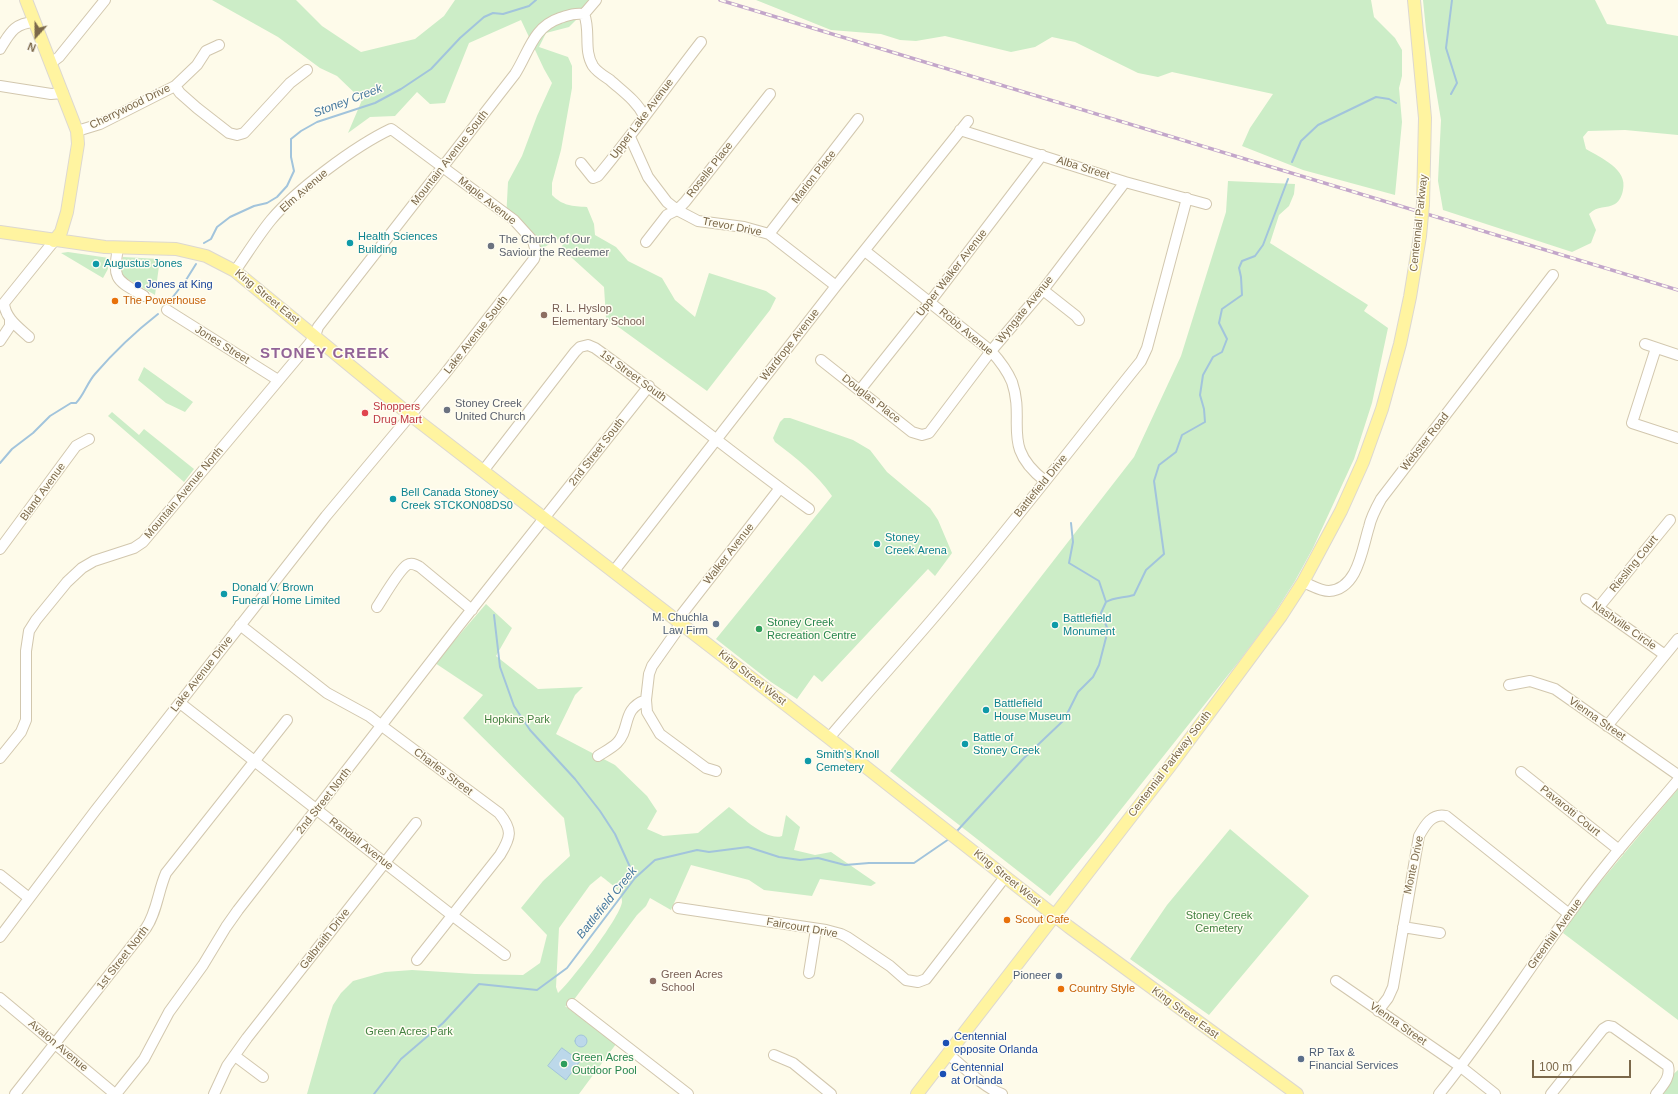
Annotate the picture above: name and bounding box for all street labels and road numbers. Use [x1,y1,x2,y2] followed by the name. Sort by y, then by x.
[608,76,676,162] street label: Upper Lake Avenue
[88,82,172,132] street label: Cherrywood Drive
[409,108,491,208] street label: Mountain Avenue South
[684,139,736,201] street label: Roselle Place
[789,148,839,206] street label: Marion Place
[1055,154,1111,182] street label: Alba Street
[277,167,331,215] street label: Elm Avenue
[455,174,519,228] street label: Maple Avenue
[1407,174,1431,272] street label: Centennial Parkway
[701,215,763,239] street label: Trevor Drive
[914,227,990,319] street label: Upper Walker Avenue
[232,267,302,327] street label: King Street East
[994,273,1056,347] street label: Wyngate Avenue
[441,293,511,377] street label: Lake Avenue South
[758,306,822,384] street label: Wardrope Avenue
[936,306,996,358] street label: Robb Avenue
[192,323,252,367] street label: Jones Street
[597,347,669,405] street label: 1st Street South
[839,372,903,426] street label: Douglas Place
[1398,410,1452,474] street label: Webster Road
[566,415,628,489] street label: 2nd Street South
[142,445,226,541] street label: Mountain Avenue North
[1012,452,1070,520] street label: Battlefield Drive
[18,460,68,524] street label: Bland Avenue
[701,521,757,587] street label: Walker Avenue
[1607,533,1661,595] street label: Riesling Court
[1589,599,1659,653] street label: Nashville Circle
[168,633,236,715] street label: Lake Avenue Drive
[715,647,789,709] street label: King Street West
[1566,695,1628,743] street label: Vienna Street
[1126,708,1214,820] street label: Centennial Parkway South
[411,746,475,798] street label: Charles Street
[294,765,354,837] street label: 2nd Street North
[1537,783,1603,839] street label: Pavarotti Court
[326,815,396,873] street label: Randall Avenue
[1401,835,1427,895] street label: Monte Drive
[971,847,1043,909] street label: King Street West
[1525,896,1585,972] street label: Greenhill Avenue
[297,906,353,972] street label: Galbraith Drive
[765,915,839,941] street label: Faircourt Drive
[94,924,152,992] street label: 1st Street North
[1149,984,1221,1042] street label: King Street East
[1367,1000,1429,1048] street label: Vienna Street
[26,1017,90,1075] street label: Avalon Avenue

